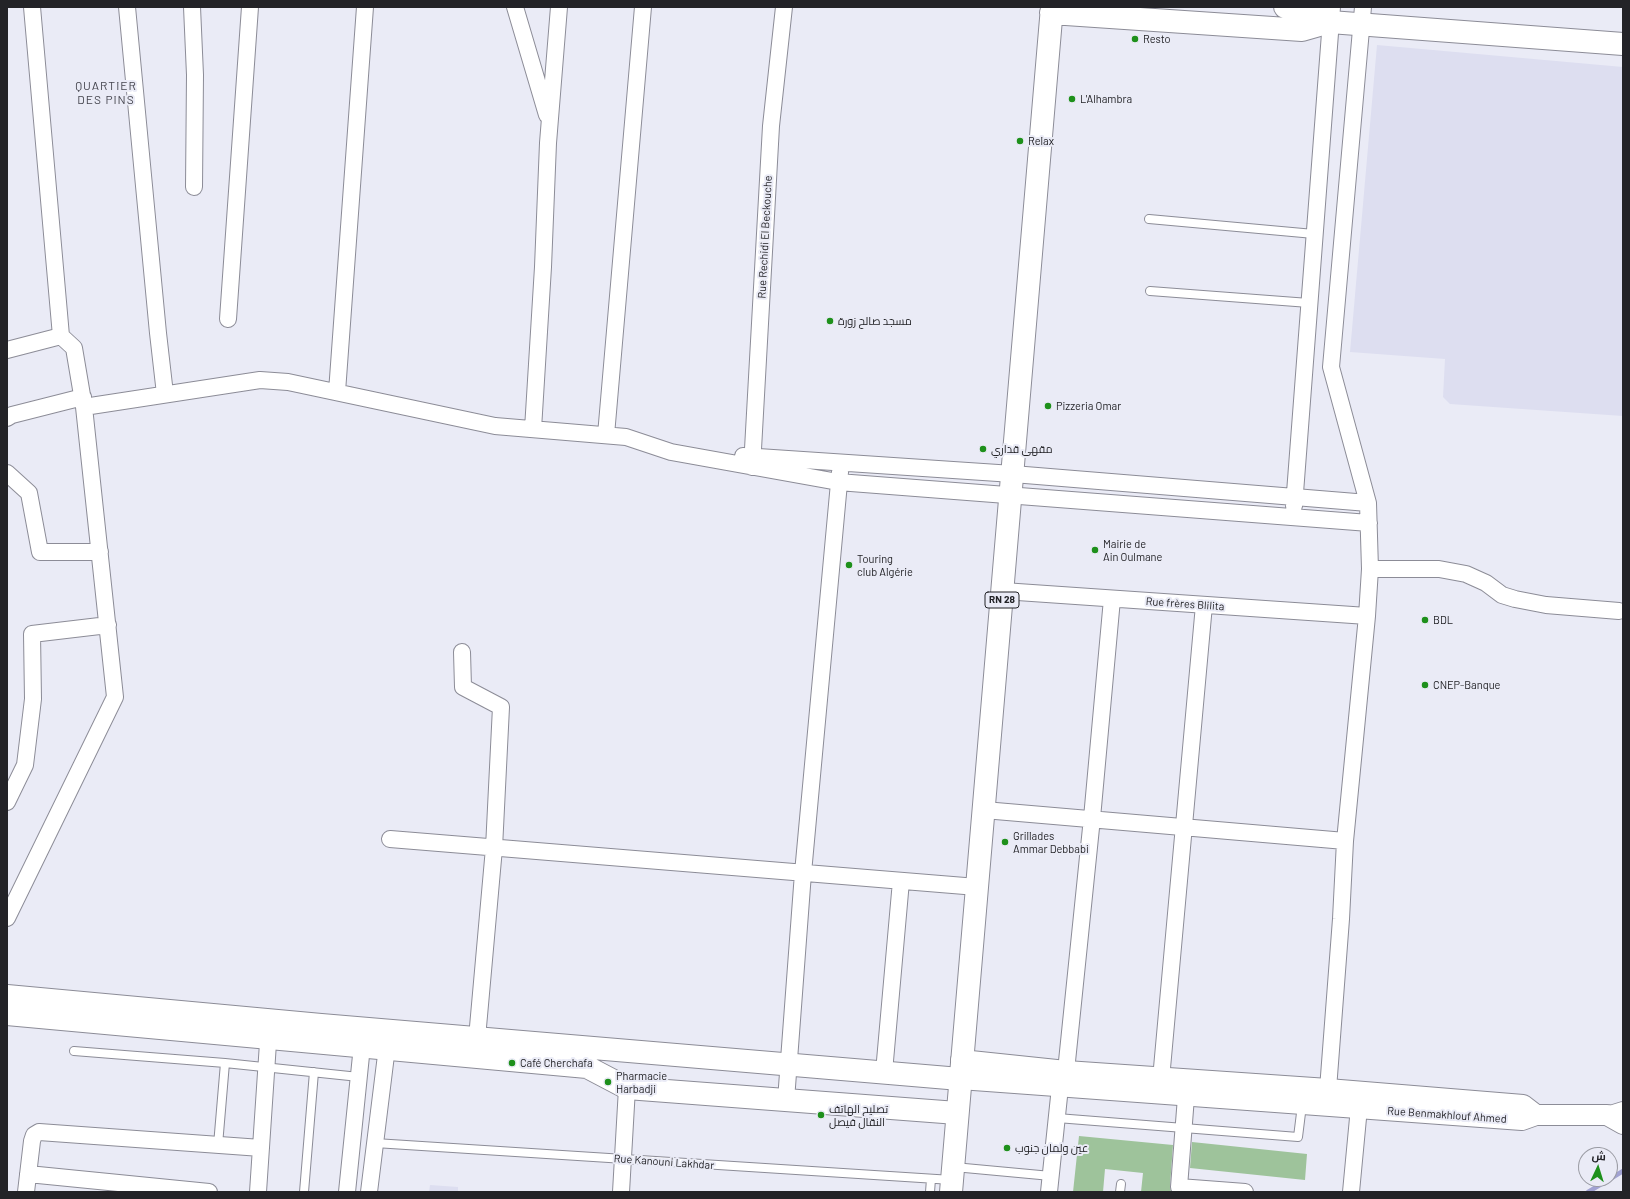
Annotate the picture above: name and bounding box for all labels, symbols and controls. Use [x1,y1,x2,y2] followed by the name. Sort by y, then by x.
[1143,32,1171,46] place label: Resto
[1130,34,1140,44] marker: Resto
[75,79,137,107] district label: QUARTIER DES PINS
[1080,92,1132,106] place label: L'Alhambra
[1067,94,1077,104] marker: L'Alhambra
[1028,134,1054,148] place label: Relax
[1015,136,1025,146] marker: Relax
[755,175,775,299] street label: Rue Rechidi El Beckouche
[838,314,912,328] place label: مسجد صالح زورة
[825,316,835,326] marker: مسجد صالح زورة
[1056,399,1121,413] place label: Pizzeria Omar
[1043,401,1053,411] marker: Pizzeria Omar
[991,442,1053,456] place label: مقهى قداري
[978,444,988,454] marker: مقهى قداري
[1103,537,1162,563] place label: Mairie de Ain Oulmane
[1090,545,1100,555] marker: Mairie de Ain Oulmane
[857,552,913,578] place label: Touring club Algérie
[844,560,854,570] marker: Touring club Algérie
[985,592,1019,608] road number: RN 28
[1145,595,1225,613] street label: Rue frères Blilita
[1433,613,1453,627] place label: BDL
[1420,615,1430,625] marker: BDL
[1433,678,1500,692] place label: CNEP-Banque
[1420,680,1430,690] marker: CNEP-Banque
[1013,829,1089,855] place label: Grillades Ammar Debbabi
[1000,837,1010,847] marker: Grillades Ammar Debbabi
[520,1056,593,1070] place label: Café Cherchafa
[507,1058,517,1068] marker: Café Cherchafa
[616,1069,667,1095] place label: Pharmacie Harbadji
[603,1077,613,1087] marker: Pharmacie Harbadji
[829,1102,888,1128] place label: تصليح الهاتف النقال فيصل
[1387,1104,1507,1126] street label: Rue Benmakhlouf Ahmed
[816,1110,826,1120] marker: تصليح الهاتف النقال فيصل
[1015,1141,1088,1155] place label: عين ولمان جنوب
[1002,1143,1012,1153] marker: عين ولمان جنوب
[1578,1147,1618,1187] north arrow
[1591,1149,1606,1163] text: ش
[613,1152,715,1172] street label: Rue Kanouni Lakhdar

